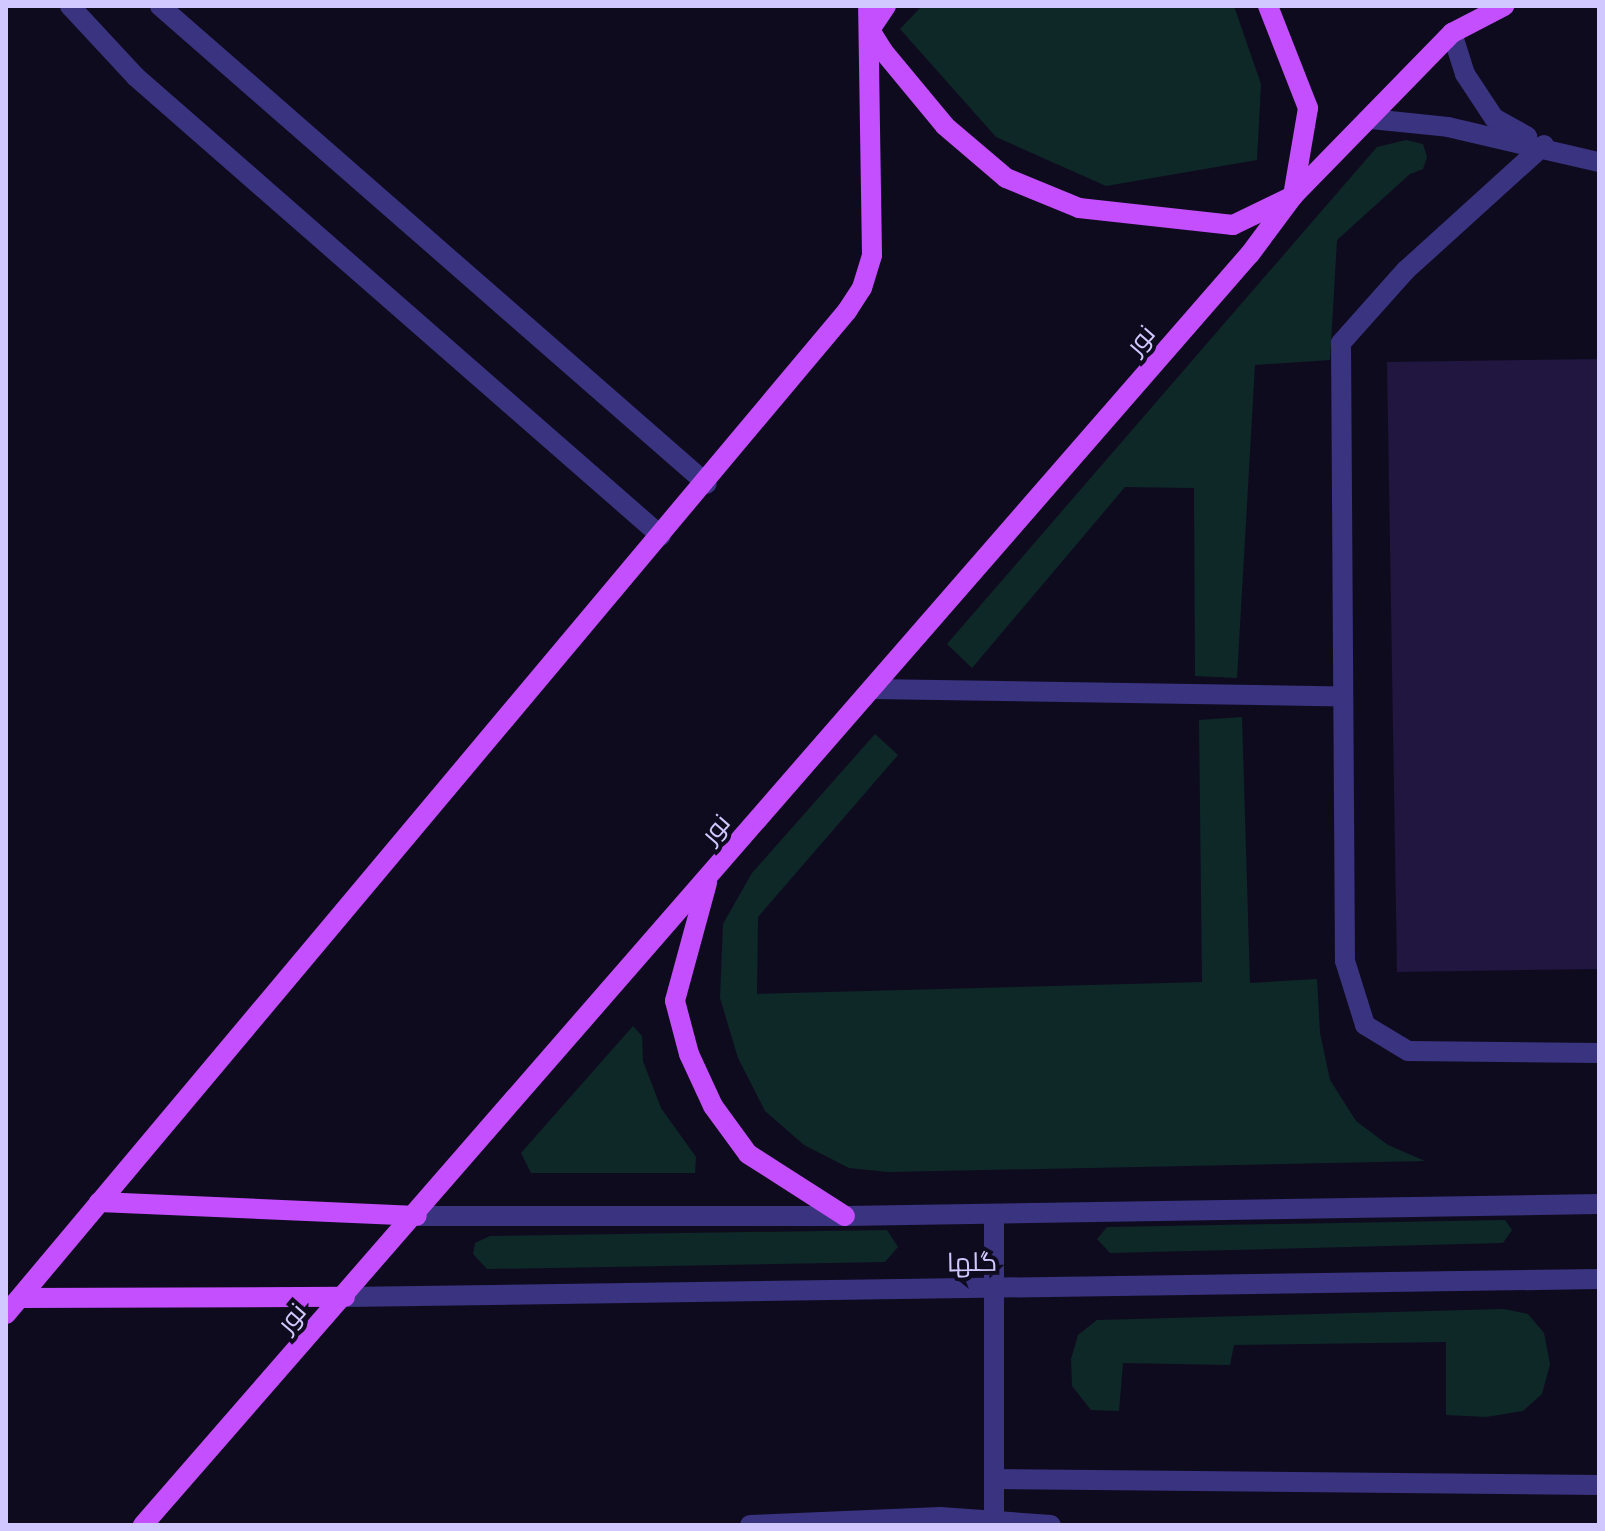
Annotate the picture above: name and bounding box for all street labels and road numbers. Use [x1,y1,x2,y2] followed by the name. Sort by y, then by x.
[1120,319,1162,361] street label: نور
[695,808,737,850] street label: نور
[947,1247,997,1279] street label: گلها
[271,1297,313,1339] street label: نور

